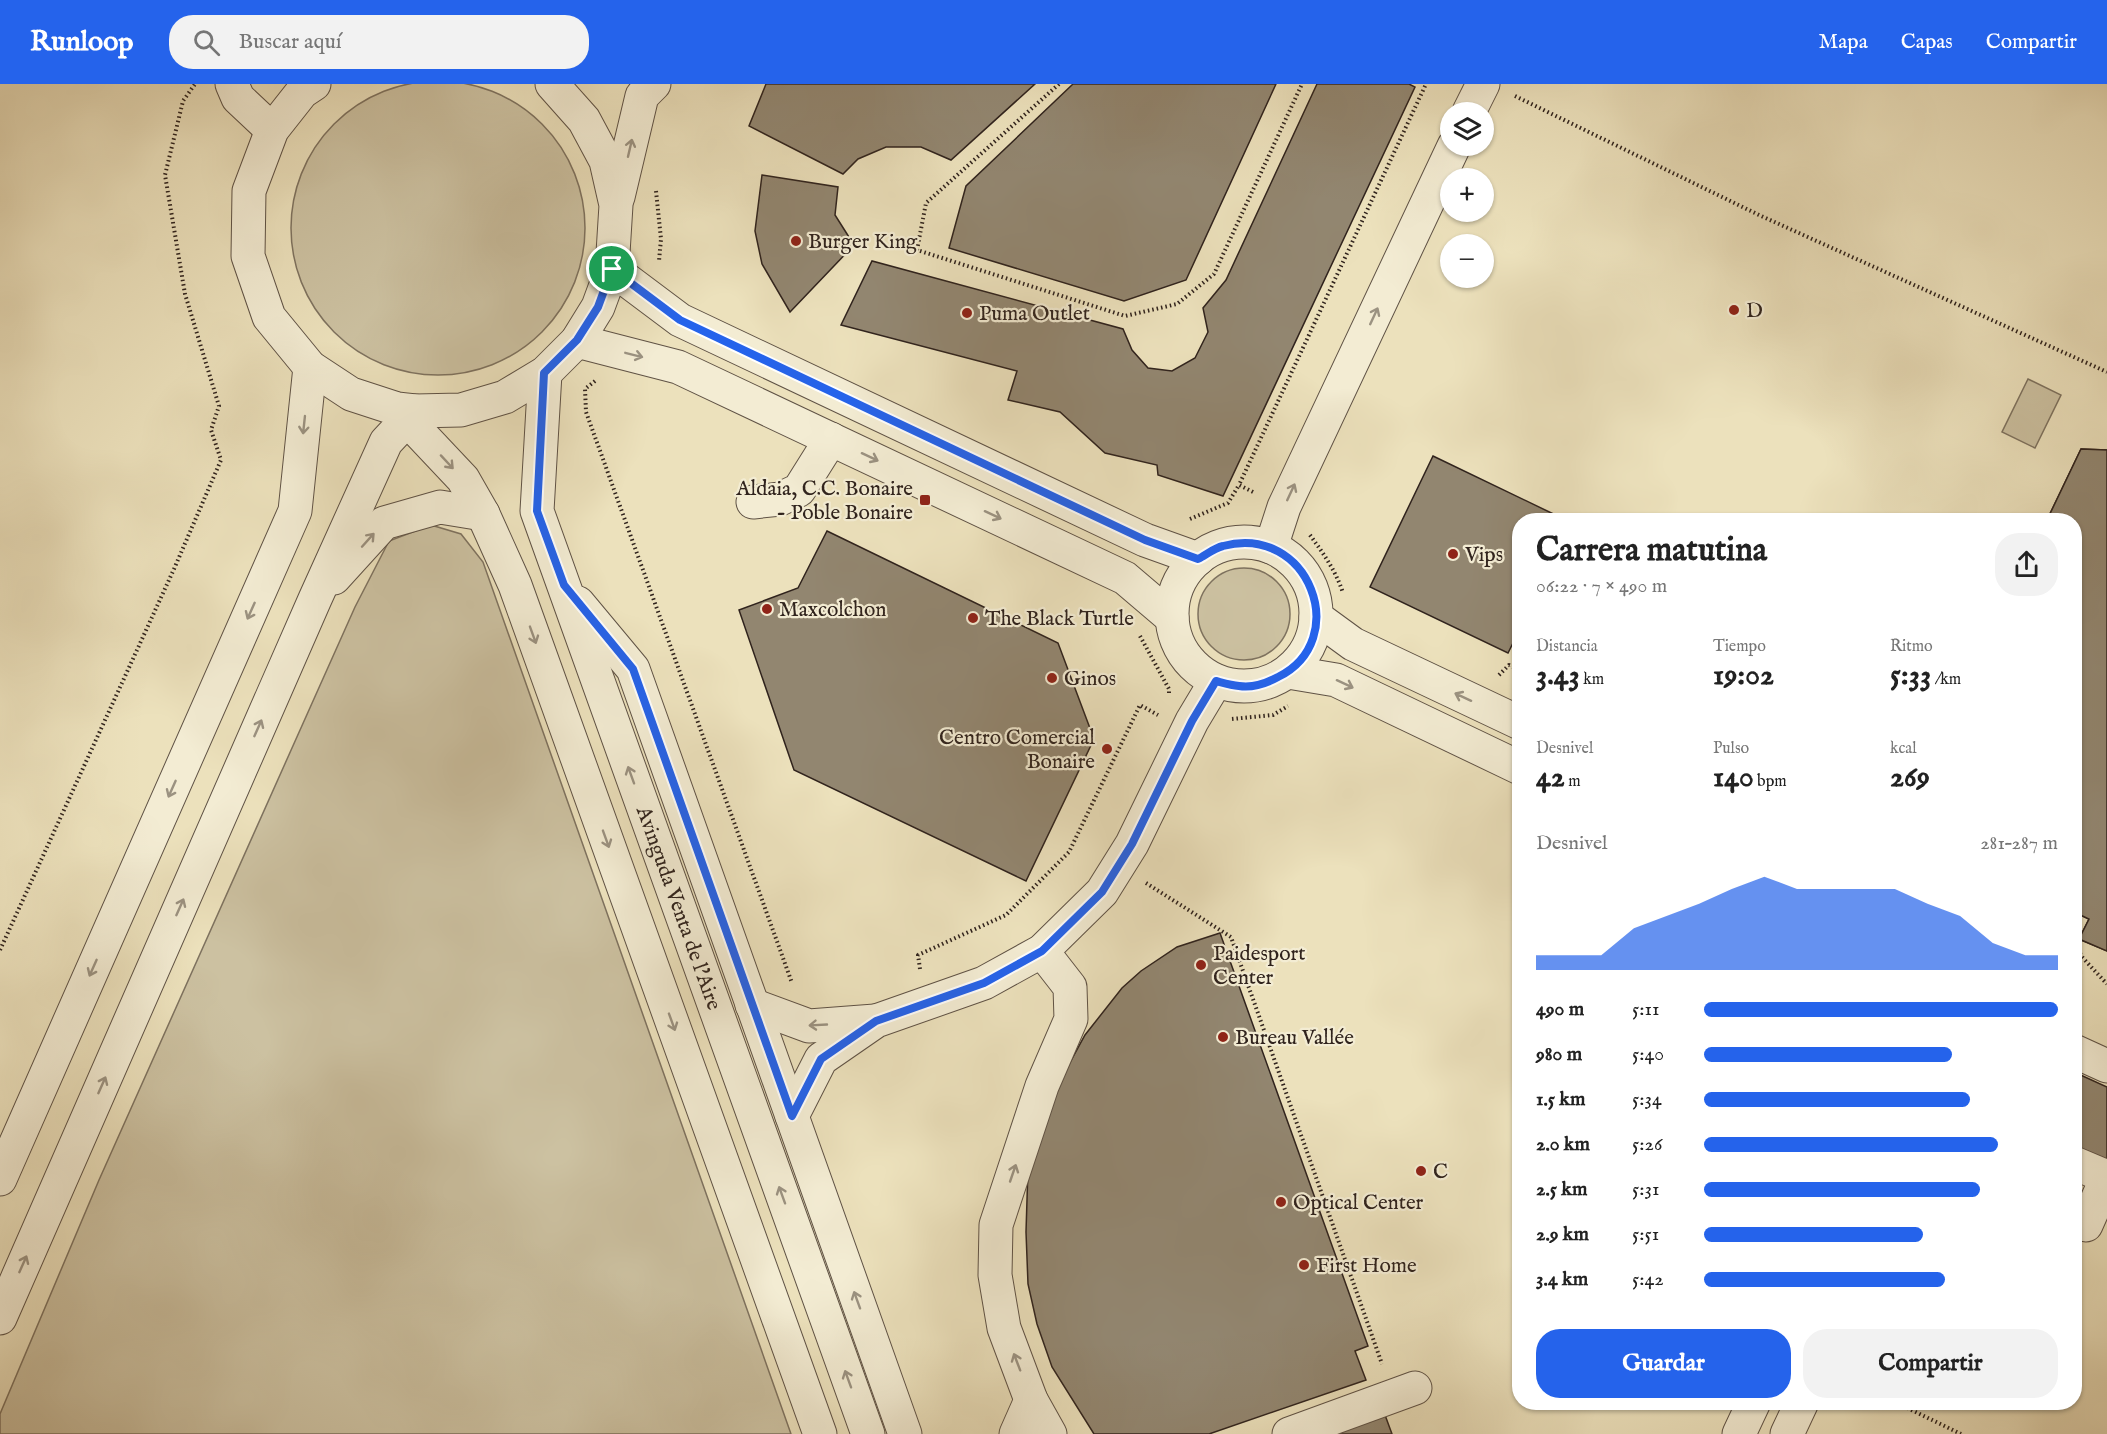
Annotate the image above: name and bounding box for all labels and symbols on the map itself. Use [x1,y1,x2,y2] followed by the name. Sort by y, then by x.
[624,139,636,158] one-way arrow
[808,229,918,256] place label: Burger King
[789,234,803,248] marker: Burger King
[586,243,637,294] pin
[1746,298,1763,325] place label: D
[979,301,1090,328] place label: Puma Outlet
[1727,303,1741,317] marker: D
[960,306,974,320] marker: Puma Outlet
[1369,307,1381,325] one-way arrow
[624,349,643,361] one-way arrow
[298,415,309,435] one-way arrow
[860,452,878,464] one-way arrow
[440,454,454,469] one-way arrow
[735,476,913,527] place label: Aldaia, C.C. Bonaire - Poble Bonaire
[1286,484,1298,502] one-way arrow
[918,493,932,507] marker: Aldaia, C.C. Bonaire - Poble Bonaire
[983,510,1001,522] one-way arrow
[361,533,375,548] one-way arrow
[1464,542,1503,569] place label: Vips
[1446,547,1460,561] marker: Vips
[779,597,886,624] place label: Maxcolchon
[245,601,256,619] one-way arrow
[760,602,774,616] marker: Maxcolchon
[985,606,1134,633] place label: The Black Turtle
[966,611,980,625] marker: The Black Turtle
[528,626,539,644] one-way arrow
[1064,666,1116,693] place label: Ginos
[1045,671,1059,685] marker: Ginos
[1335,679,1353,691] one-way arrow
[1454,690,1472,702] one-way arrow
[253,720,264,738] one-way arrow
[939,725,1095,776] place label: Centro Comercial Bonaire
[1100,742,1114,756] marker: Centro Comercial Bonaire
[625,766,636,784] one-way arrow
[166,780,177,798] one-way arrow
[629,802,727,1014] street label: Avinguda Venta de l'Aire
[602,829,613,848] one-way arrow
[175,898,186,916] one-way arrow
[1213,941,1305,992] place label: Paidesport Center
[87,958,99,976] one-way arrow
[1194,958,1208,972] marker: Paidesport Center
[667,1012,678,1031] one-way arrow
[809,1020,829,1031] one-way arrow
[1235,1025,1354,1052] place label: Bureau Vallée
[1216,1030,1230,1044] marker: Bureau Vallée
[96,1077,108,1095] one-way arrow
[1433,1159,1448,1186] place label: C
[1009,1164,1020,1183] one-way arrow
[1414,1164,1428,1178] marker: C
[776,1186,787,1205] one-way arrow
[1293,1190,1424,1217] place label: Optical Center
[1274,1195,1288,1209] marker: Optical Center
[1316,1253,1417,1280] place label: First Home
[19,1255,30,1273] one-way arrow
[1297,1258,1311,1272] marker: First Home
[851,1291,862,1310] one-way arrow
[1011,1353,1022,1372] one-way arrow
[842,1370,853,1389] one-way arrow

